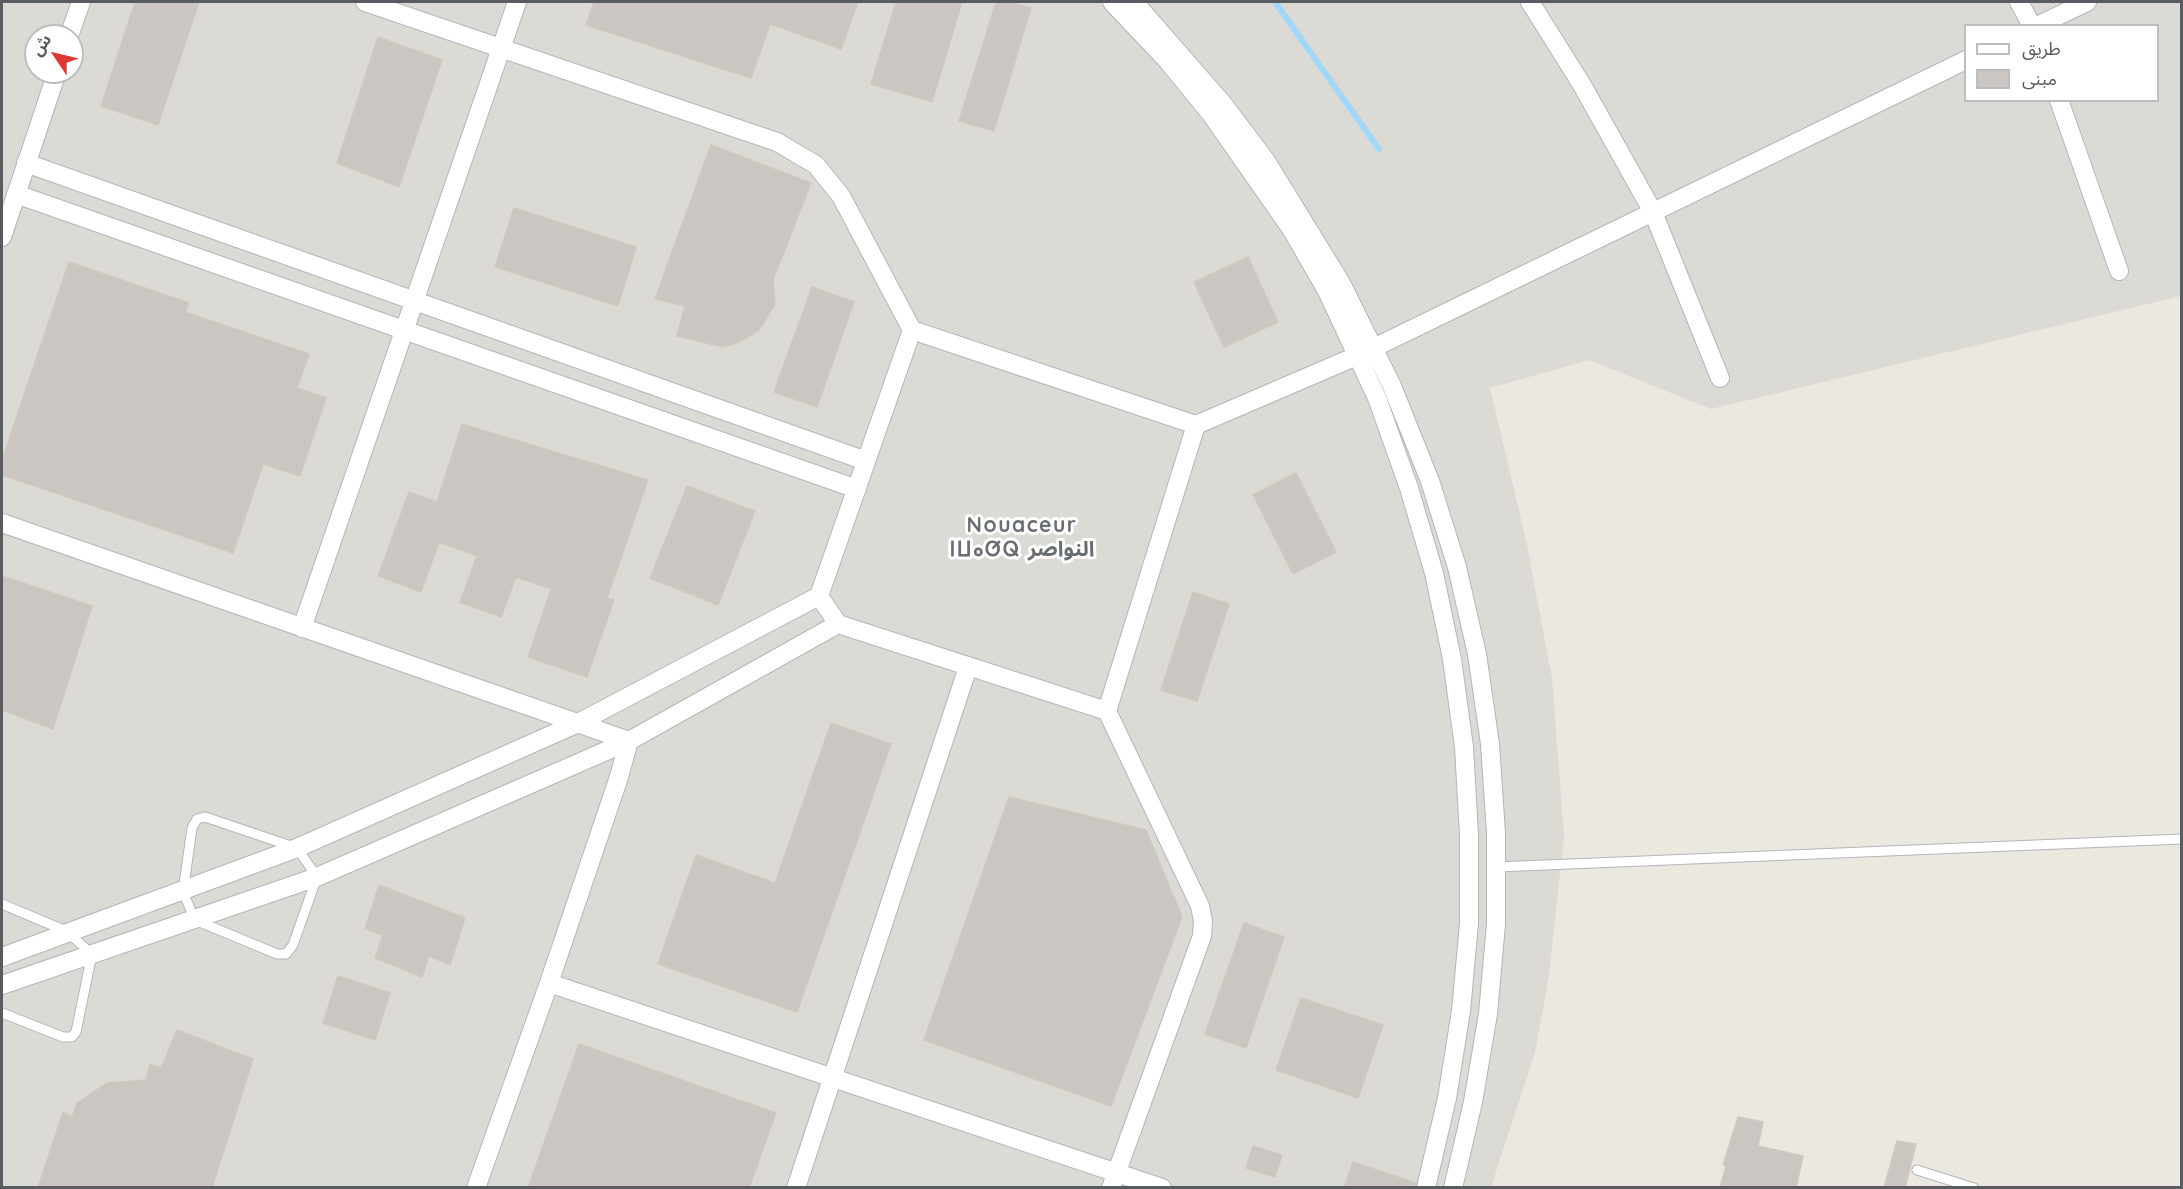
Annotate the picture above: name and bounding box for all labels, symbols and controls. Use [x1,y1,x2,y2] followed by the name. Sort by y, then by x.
[24,24,84,84] north arrow
[1964,24,2159,102] legend
[26,30,55,60] text: ش
[2022,37,2061,60] text: طريق
[2022,67,2057,90] text: مبنى
[954,513,1090,563] district label: Nouaceur ⵏⵡⴰⵚⵕ النواصر

